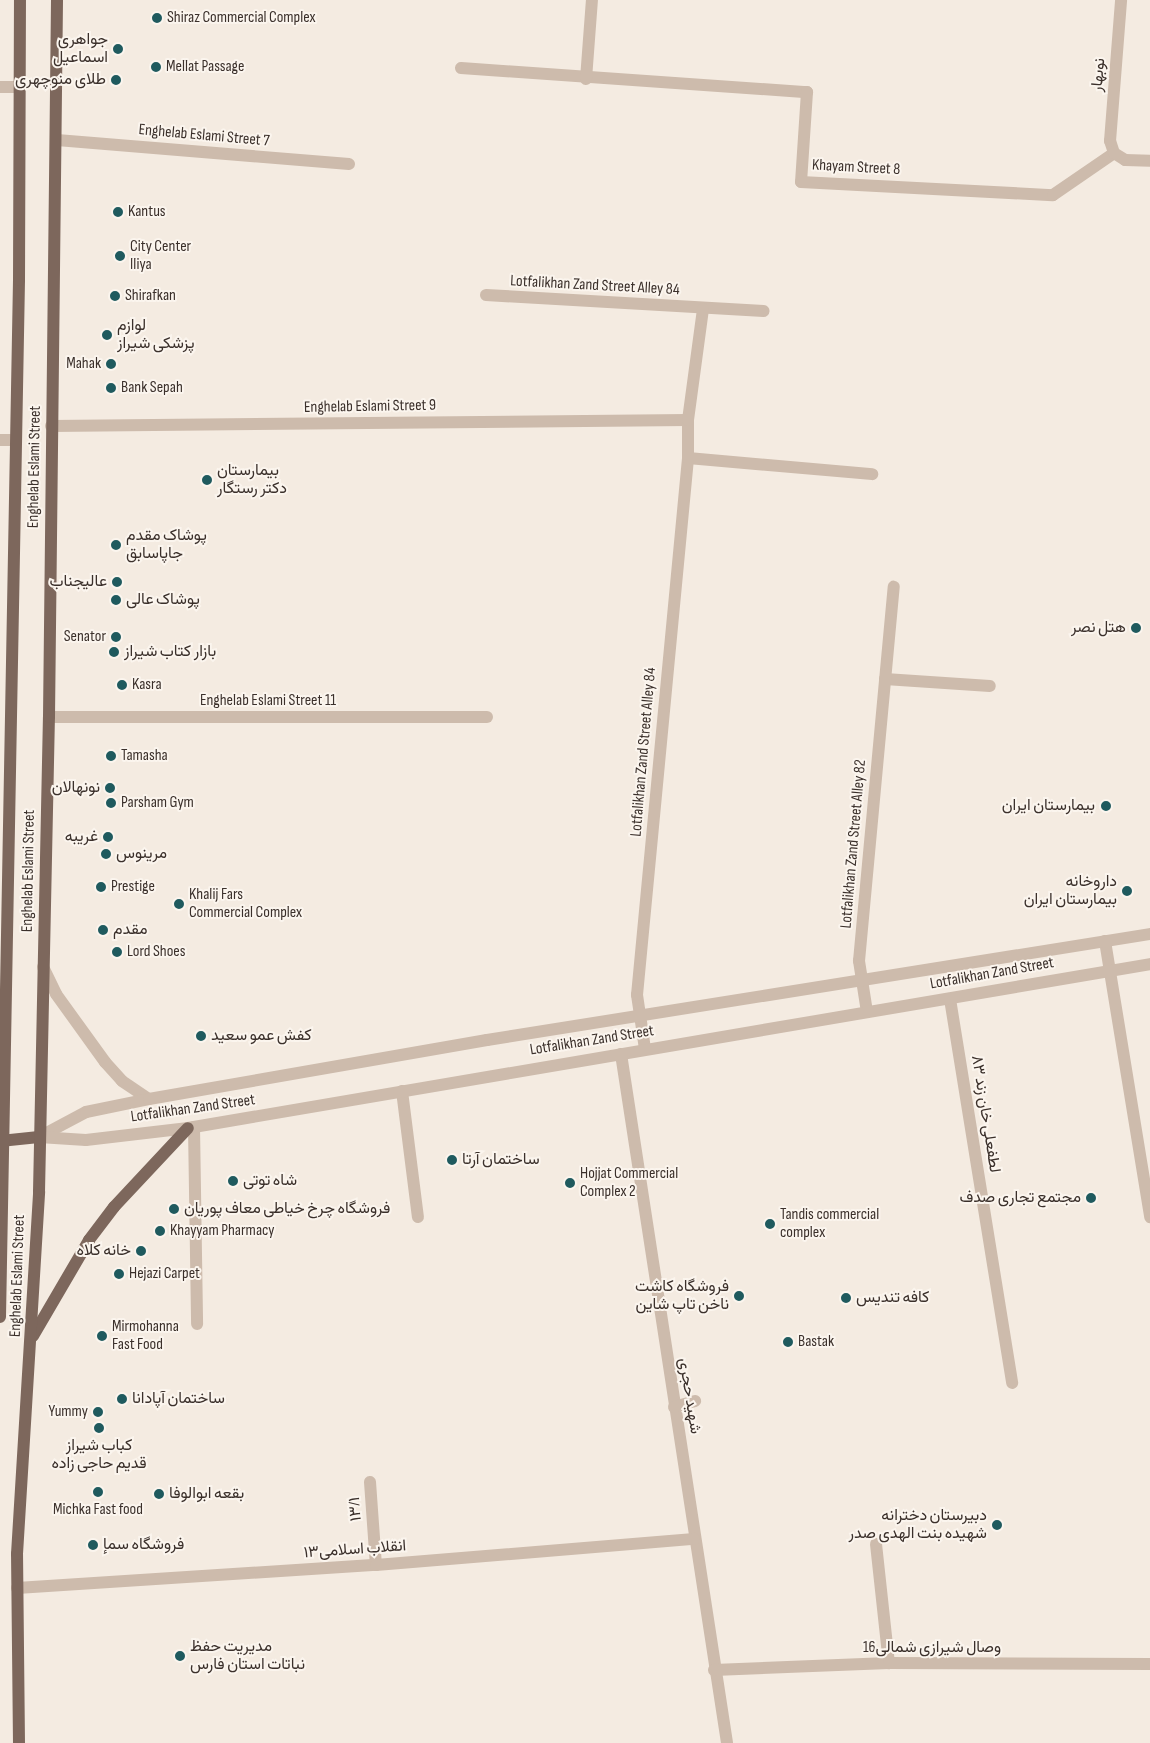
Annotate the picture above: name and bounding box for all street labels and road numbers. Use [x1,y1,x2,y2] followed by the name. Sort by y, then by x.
[1088,57,1110,93] street label: نوبهار
[138,121,270,151] street label: Enghelab Eslami Street 7
[811,156,901,180] street label: Khayam Street 8
[510,272,680,300] street label: Lotfalikhan Zand Street Alley 84
[304,396,436,418] street label: Enghelab Eslami Street 9
[24,406,46,528] street label: Enghelab Eslami Street
[627,667,661,837] street label: Lotfalikhan Zand Street Alley 84
[200,691,336,711] street label: Enghelab Eslami Street 11
[837,759,871,929] street label: Lotfalikhan Zand Street Alley 82
[18,810,40,932] street label: Enghelab Eslami Street
[929,954,1055,994] street label: Lotfalikhan Zand Street
[529,1022,655,1060] street label: Lotfalikhan Zand Street
[966,1054,1004,1174] street label: لطفعلی خان زند ۸۳
[130,1091,256,1127] street label: Lotfalikhan Zand Street
[6,1214,30,1338] street label: Enghelab Eslami Street
[674,1357,704,1435] street label: شهید حجری
[346,1496,366,1522] street label: ۱۳/۱
[303,1537,407,1563] street label: انقلاب اسلامی۱۳
[863,1638,1001,1658] street label: وصال شیرازی شمالی16

